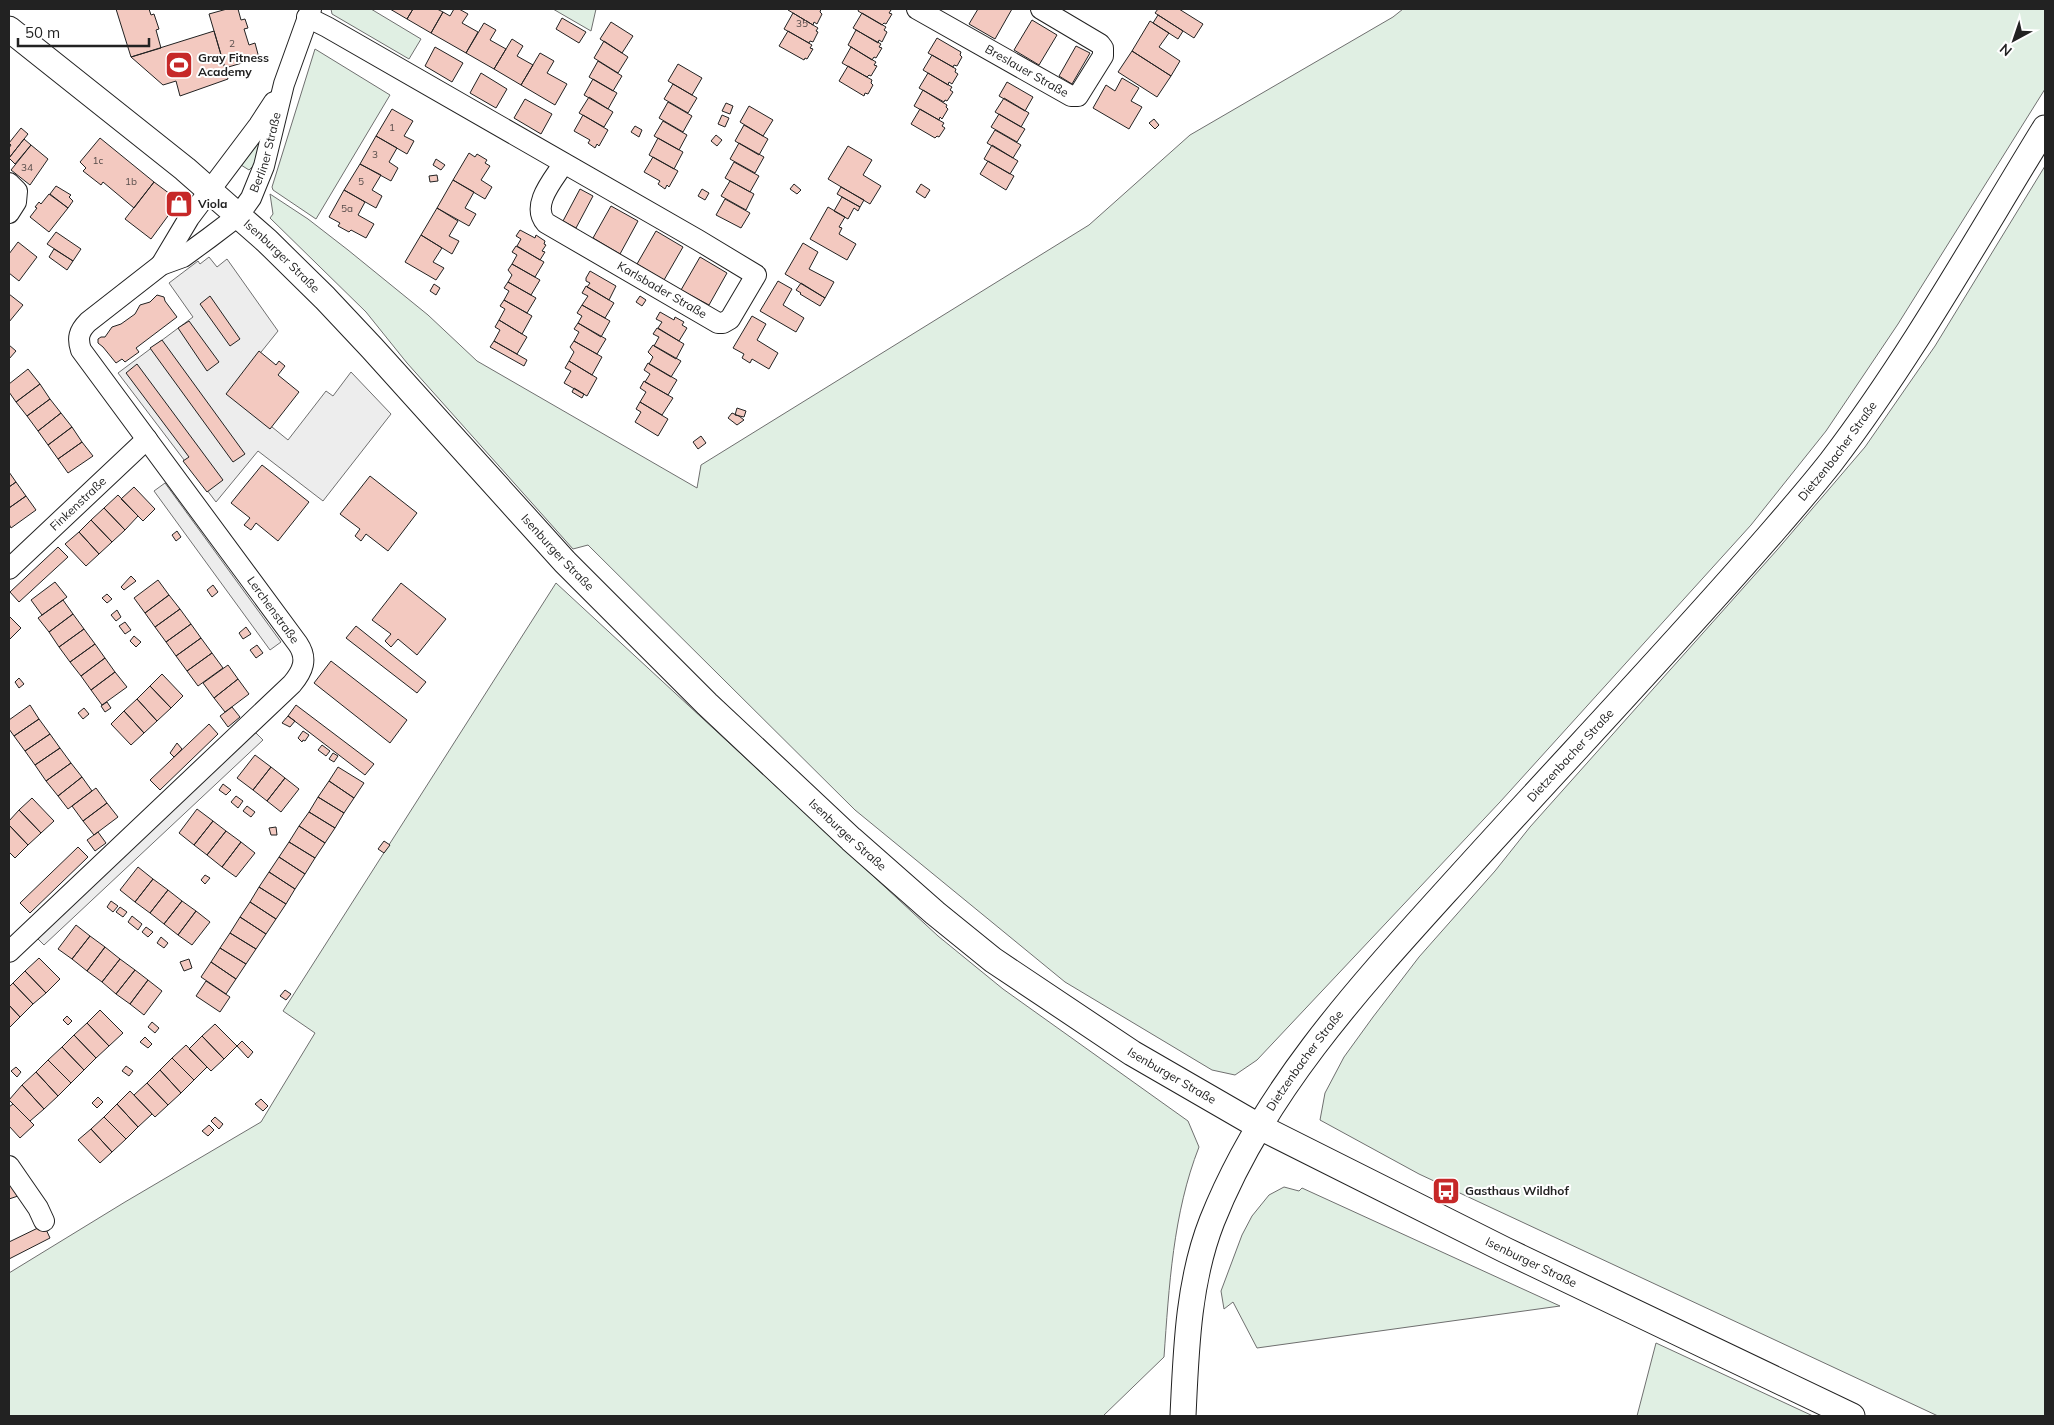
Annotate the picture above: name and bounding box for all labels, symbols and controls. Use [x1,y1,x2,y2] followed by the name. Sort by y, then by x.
[18,15,149,47] scale bar
[1989,15,2039,65] north arrow
[796,17,808,30] house number: 35
[25,23,60,42] text: 50 m
[229,37,235,50] house number: 2
[1996,40,2015,60] text: N
[983,41,1071,100] street label: Breslauer Straße
[164,50,194,80] sports icon: Gray Fitness Academy
[198,50,269,79] place label: Gray Fitness Academy
[246,111,284,195] street label: Berliner Straße
[389,121,395,134] house number: 1
[372,148,378,161] house number: 3
[93,154,104,167] house number: 1c
[21,161,33,174] house number: 34
[125,175,137,188] house number: 1b
[358,175,364,188] house number: 5
[164,189,194,219] shop icon: Viola
[197,196,227,211] place label: Viola
[341,202,353,215] house number: 5a
[241,216,323,296] street label: Isenburger Straße
[615,258,710,321] street label: Karlsbader Straße
[1795,398,1880,504] street label: Dietzenbacher Straße
[46,473,109,534] street label: Finkenstraße
[518,511,597,594] street label: Isenburger Straße
[244,573,303,646] street label: Lerchenstraße
[1524,706,1617,805] street label: Dietzenbacher Straße
[806,795,890,874] street label: Isenburger Straße
[1263,1007,1346,1114] street label: Dietzenbacher Straße
[1125,1044,1219,1107] street label: Isenburger Straße
[1431,1176,1461,1206] bus stop icon: Gasthaus Wildhof
[1465,1183,1569,1198] place label: Gasthaus Wildhof
[1483,1233,1579,1290] street label: Isenburger Straße

